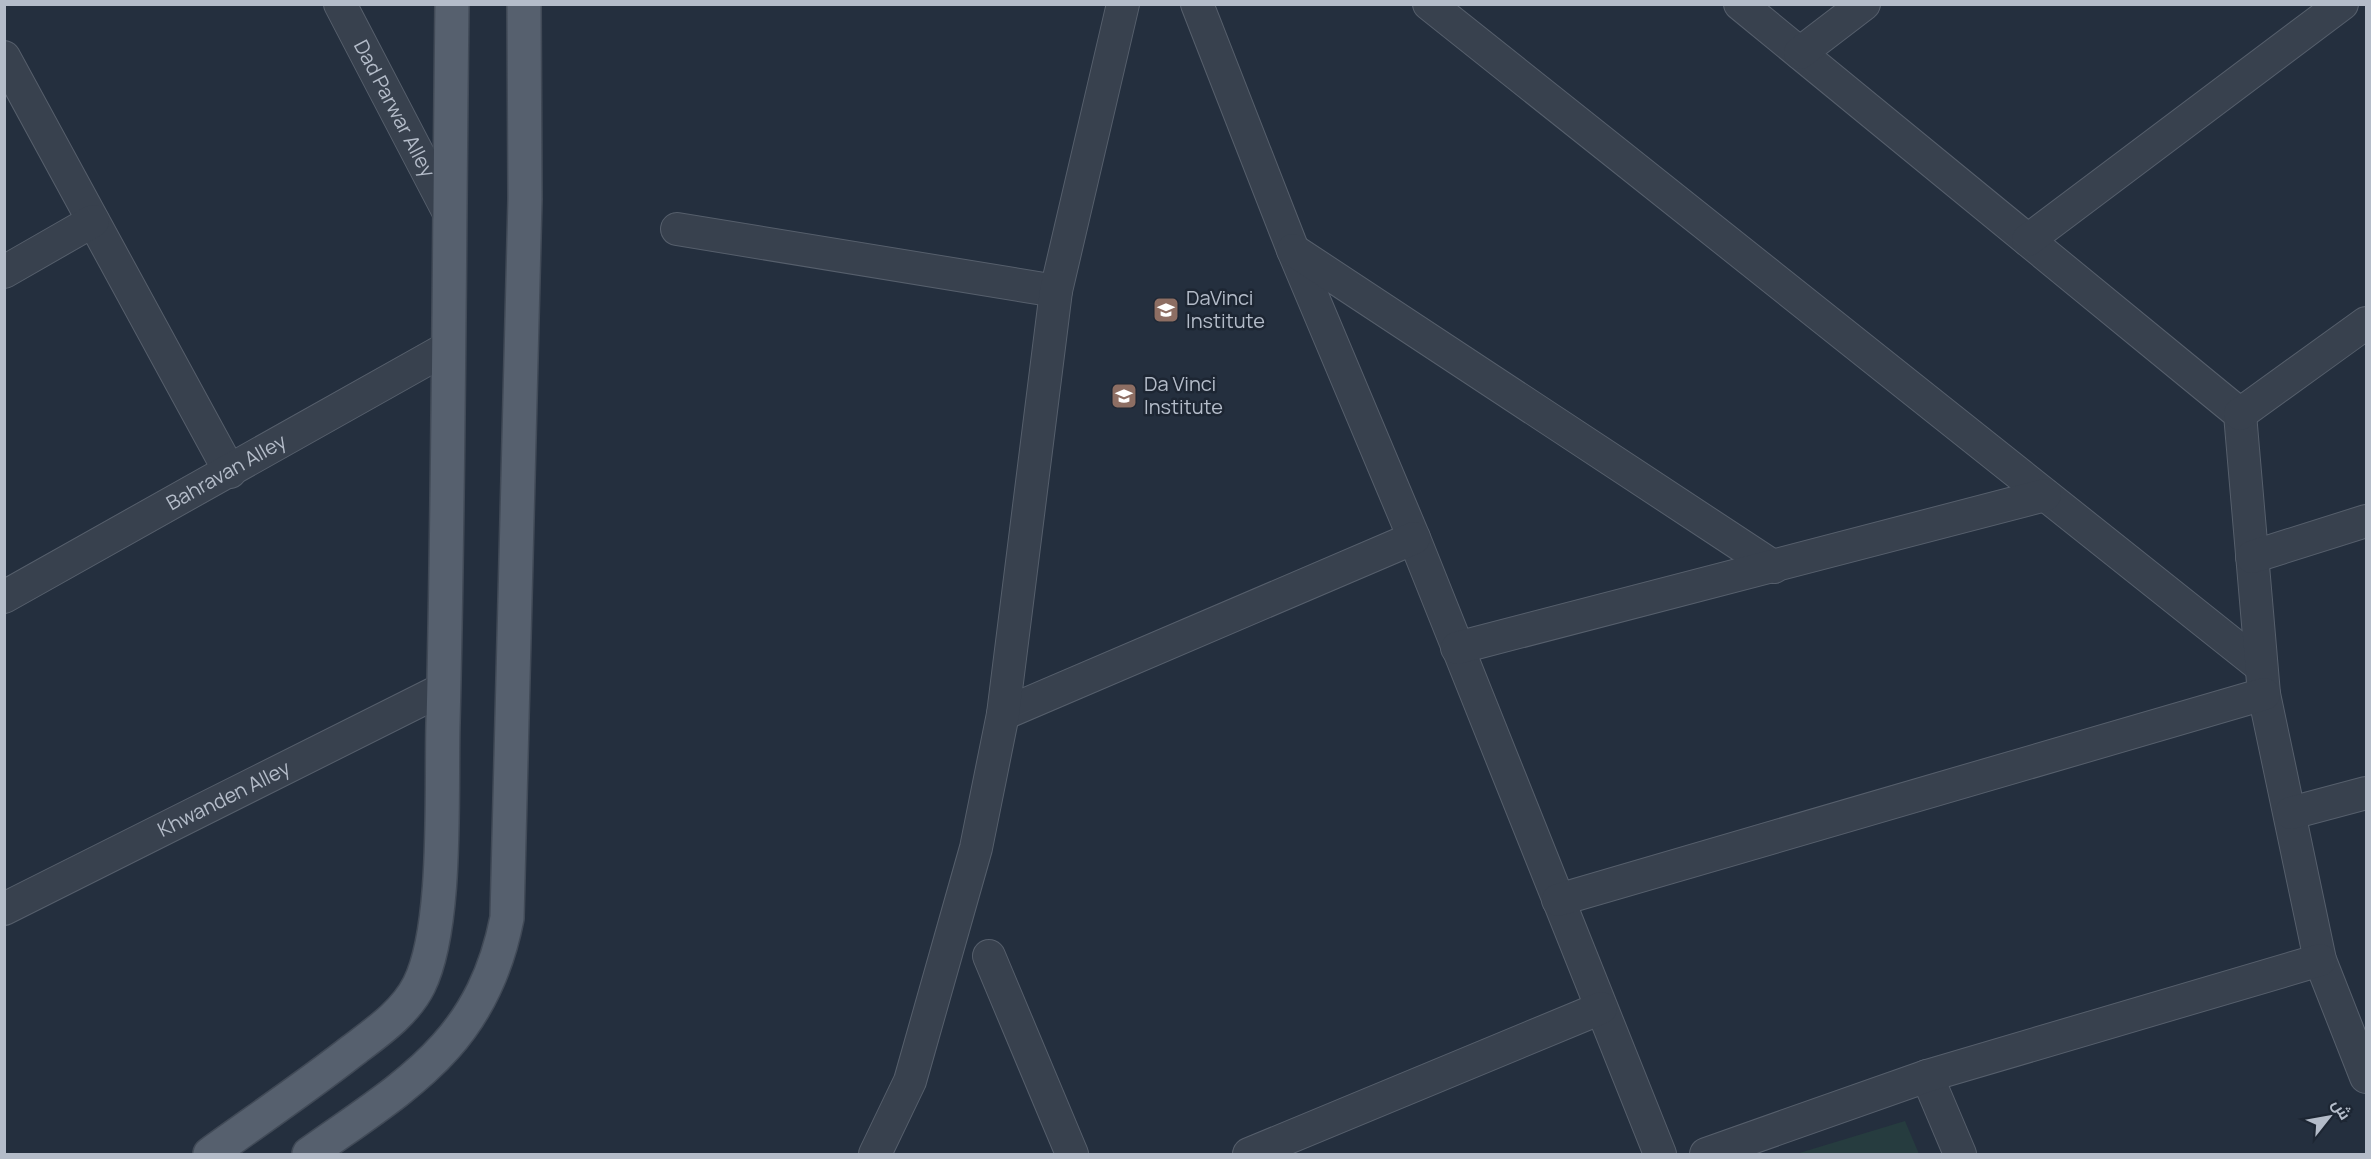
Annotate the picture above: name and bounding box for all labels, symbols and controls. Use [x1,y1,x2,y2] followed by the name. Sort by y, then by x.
[348,35,442,182] street label: Dad Parwar Alley
[1186,284,1265,334] place label: DaVinci Institute
[1151,295,1181,325] school or university icon: DaVinci Institute
[1144,370,1223,420] place label: Da Vinci Institute
[1109,381,1139,411] school or university icon: Da Vinci Institute
[161,427,291,516] street label: Bahravan Alley
[153,754,295,843] street label: Khwanden Alley
[2299,1087,2359,1147] north arrow
[2327,1095,2357,1124] text: ش

